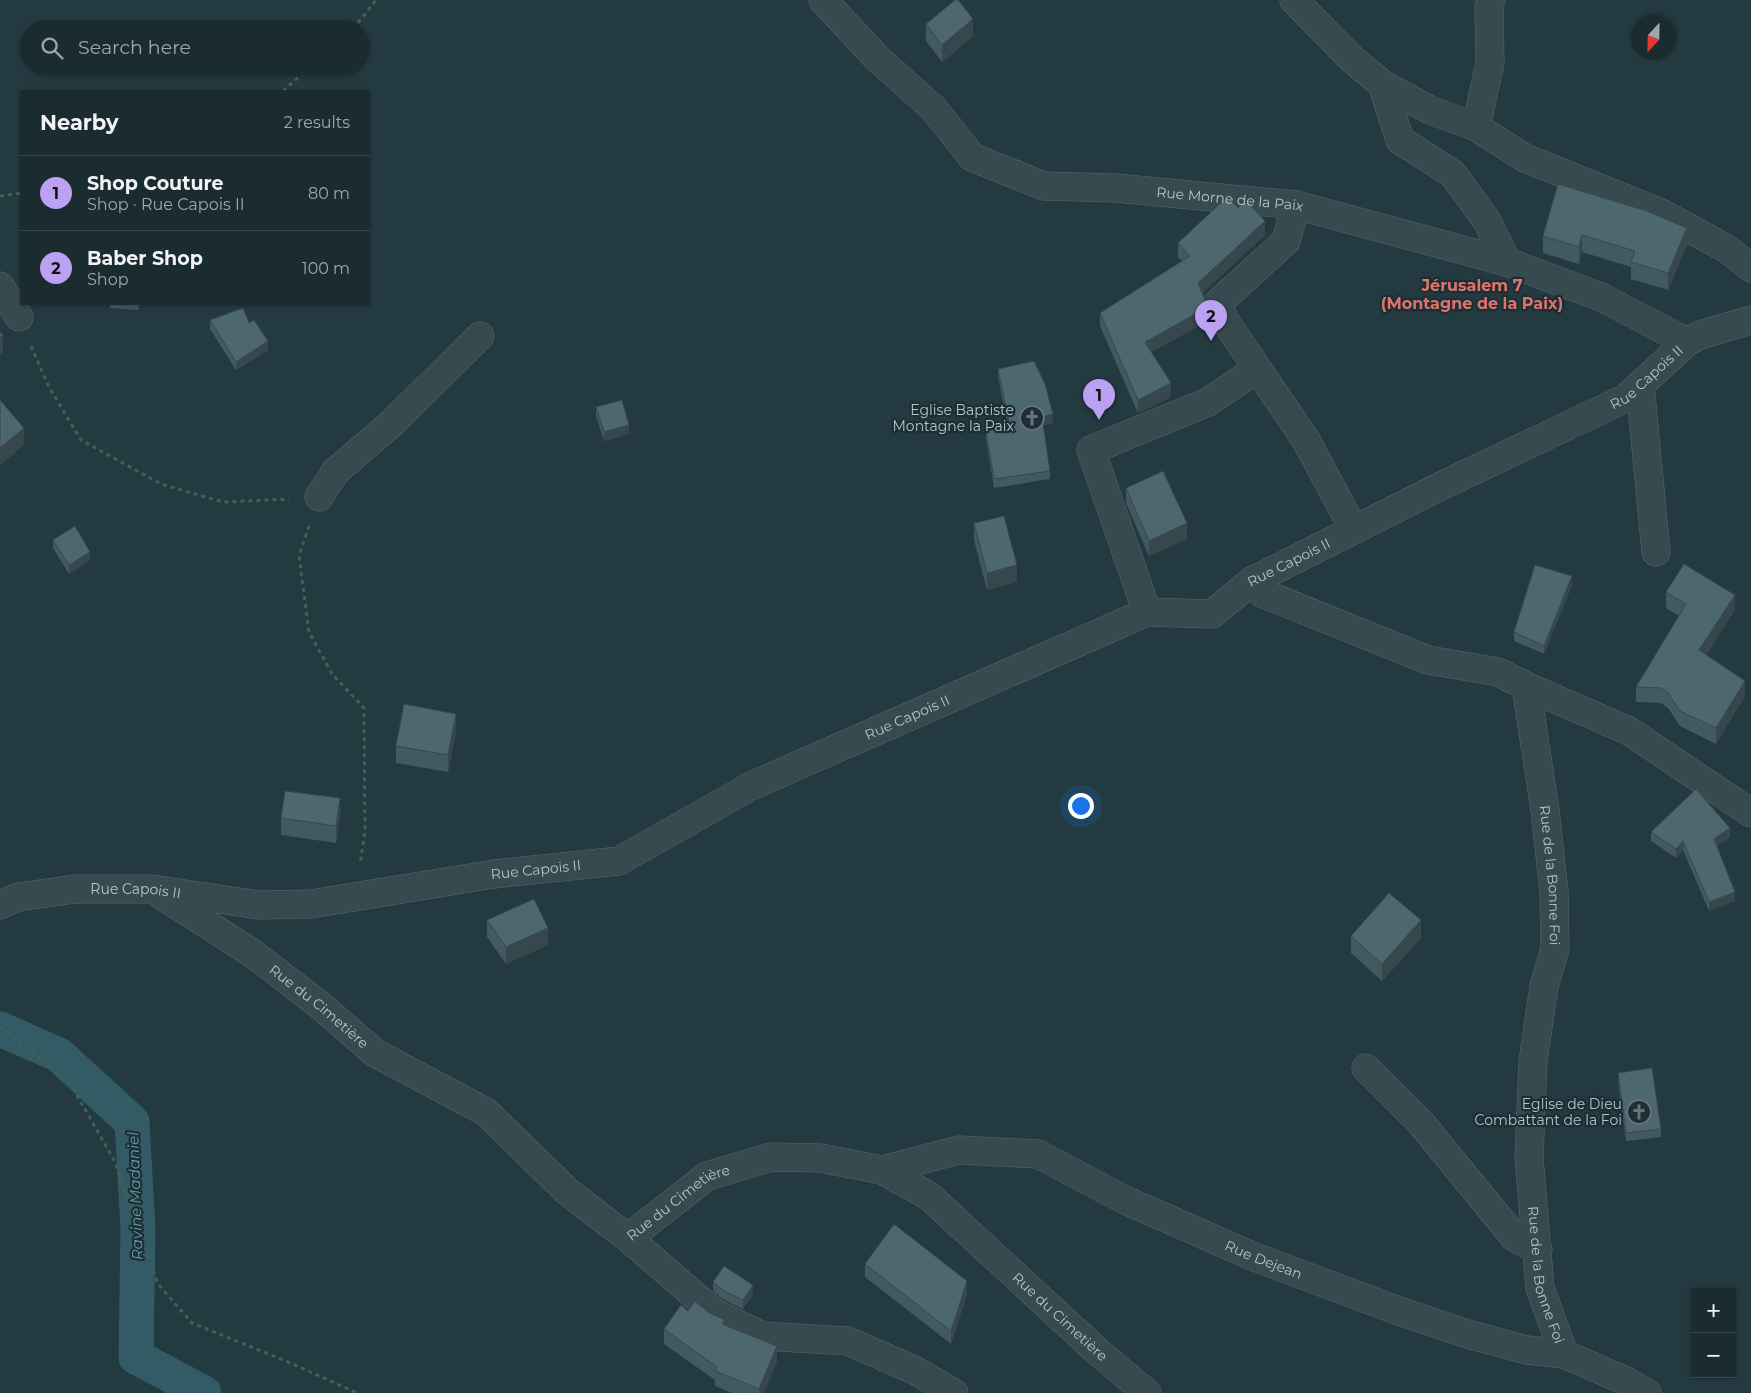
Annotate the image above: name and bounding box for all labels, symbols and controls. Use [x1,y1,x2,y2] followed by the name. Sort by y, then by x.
[1631,15,1676,60] north arrow
[20,20,370,75] search box
[38,34,66,62] icon: search
[78,36,191,59] text: Search here
[40,110,119,135] text: Nearby
[284,113,350,132] text: 2 results
[87,172,224,195] text: Shop Couture
[1156,183,1306,216] street label: Rue Morne de la Paix
[53,184,59,203] text: 1
[308,184,350,203] text: 80 m
[87,195,245,214] text: Shop · Rue Capois II
[87,247,203,270] text: Baber Shop
[51,259,61,278] text: 2
[302,259,350,278] text: 100 m
[87,270,129,289] text: Shop
[1381,276,1563,313] district label: Jérusalem 7 (Montagne de la Paix)
[1195,300,1227,341] pin: 2
[1607,341,1687,413] street label: Rue Capois II
[1083,379,1115,420] pin: 1
[893,401,1015,435] place label: Eglise Baptiste Montagne la Paix
[1019,405,1045,431] church icon: Eglise Baptiste Montagne la Paix
[1244,534,1333,591] street label: Rue Capois II
[862,691,952,744] street label: Rue Capois II
[1068,793,1094,819] your location
[1536,804,1564,946] street label: Rue de la Bonne Foi
[490,856,582,883] street label: Rue Capois II
[90,880,182,902] street label: Rue Capois II
[266,961,372,1052] street label: Rue du Cimetière
[1475,1095,1622,1129] place label: Eglise de Dieu Combattant de la Foi
[1626,1099,1652,1125] church icon: Eglise de Dieu Combattant de la Foi
[123,1131,147,1261] water label: Ravine Madaniel
[623,1161,732,1245] street label: Rue du Cimetière
[1524,1205,1568,1346] street label: Rue de la Bonne Foi
[1222,1236,1305,1283] street label: Rue Dejean
[1009,1268,1111,1365] street label: Rue du Cimetière
[1691,1288,1736,1378] map controls
[1691,1288,1736,1333] button: +
[1691,1333,1736,1378] button: −

